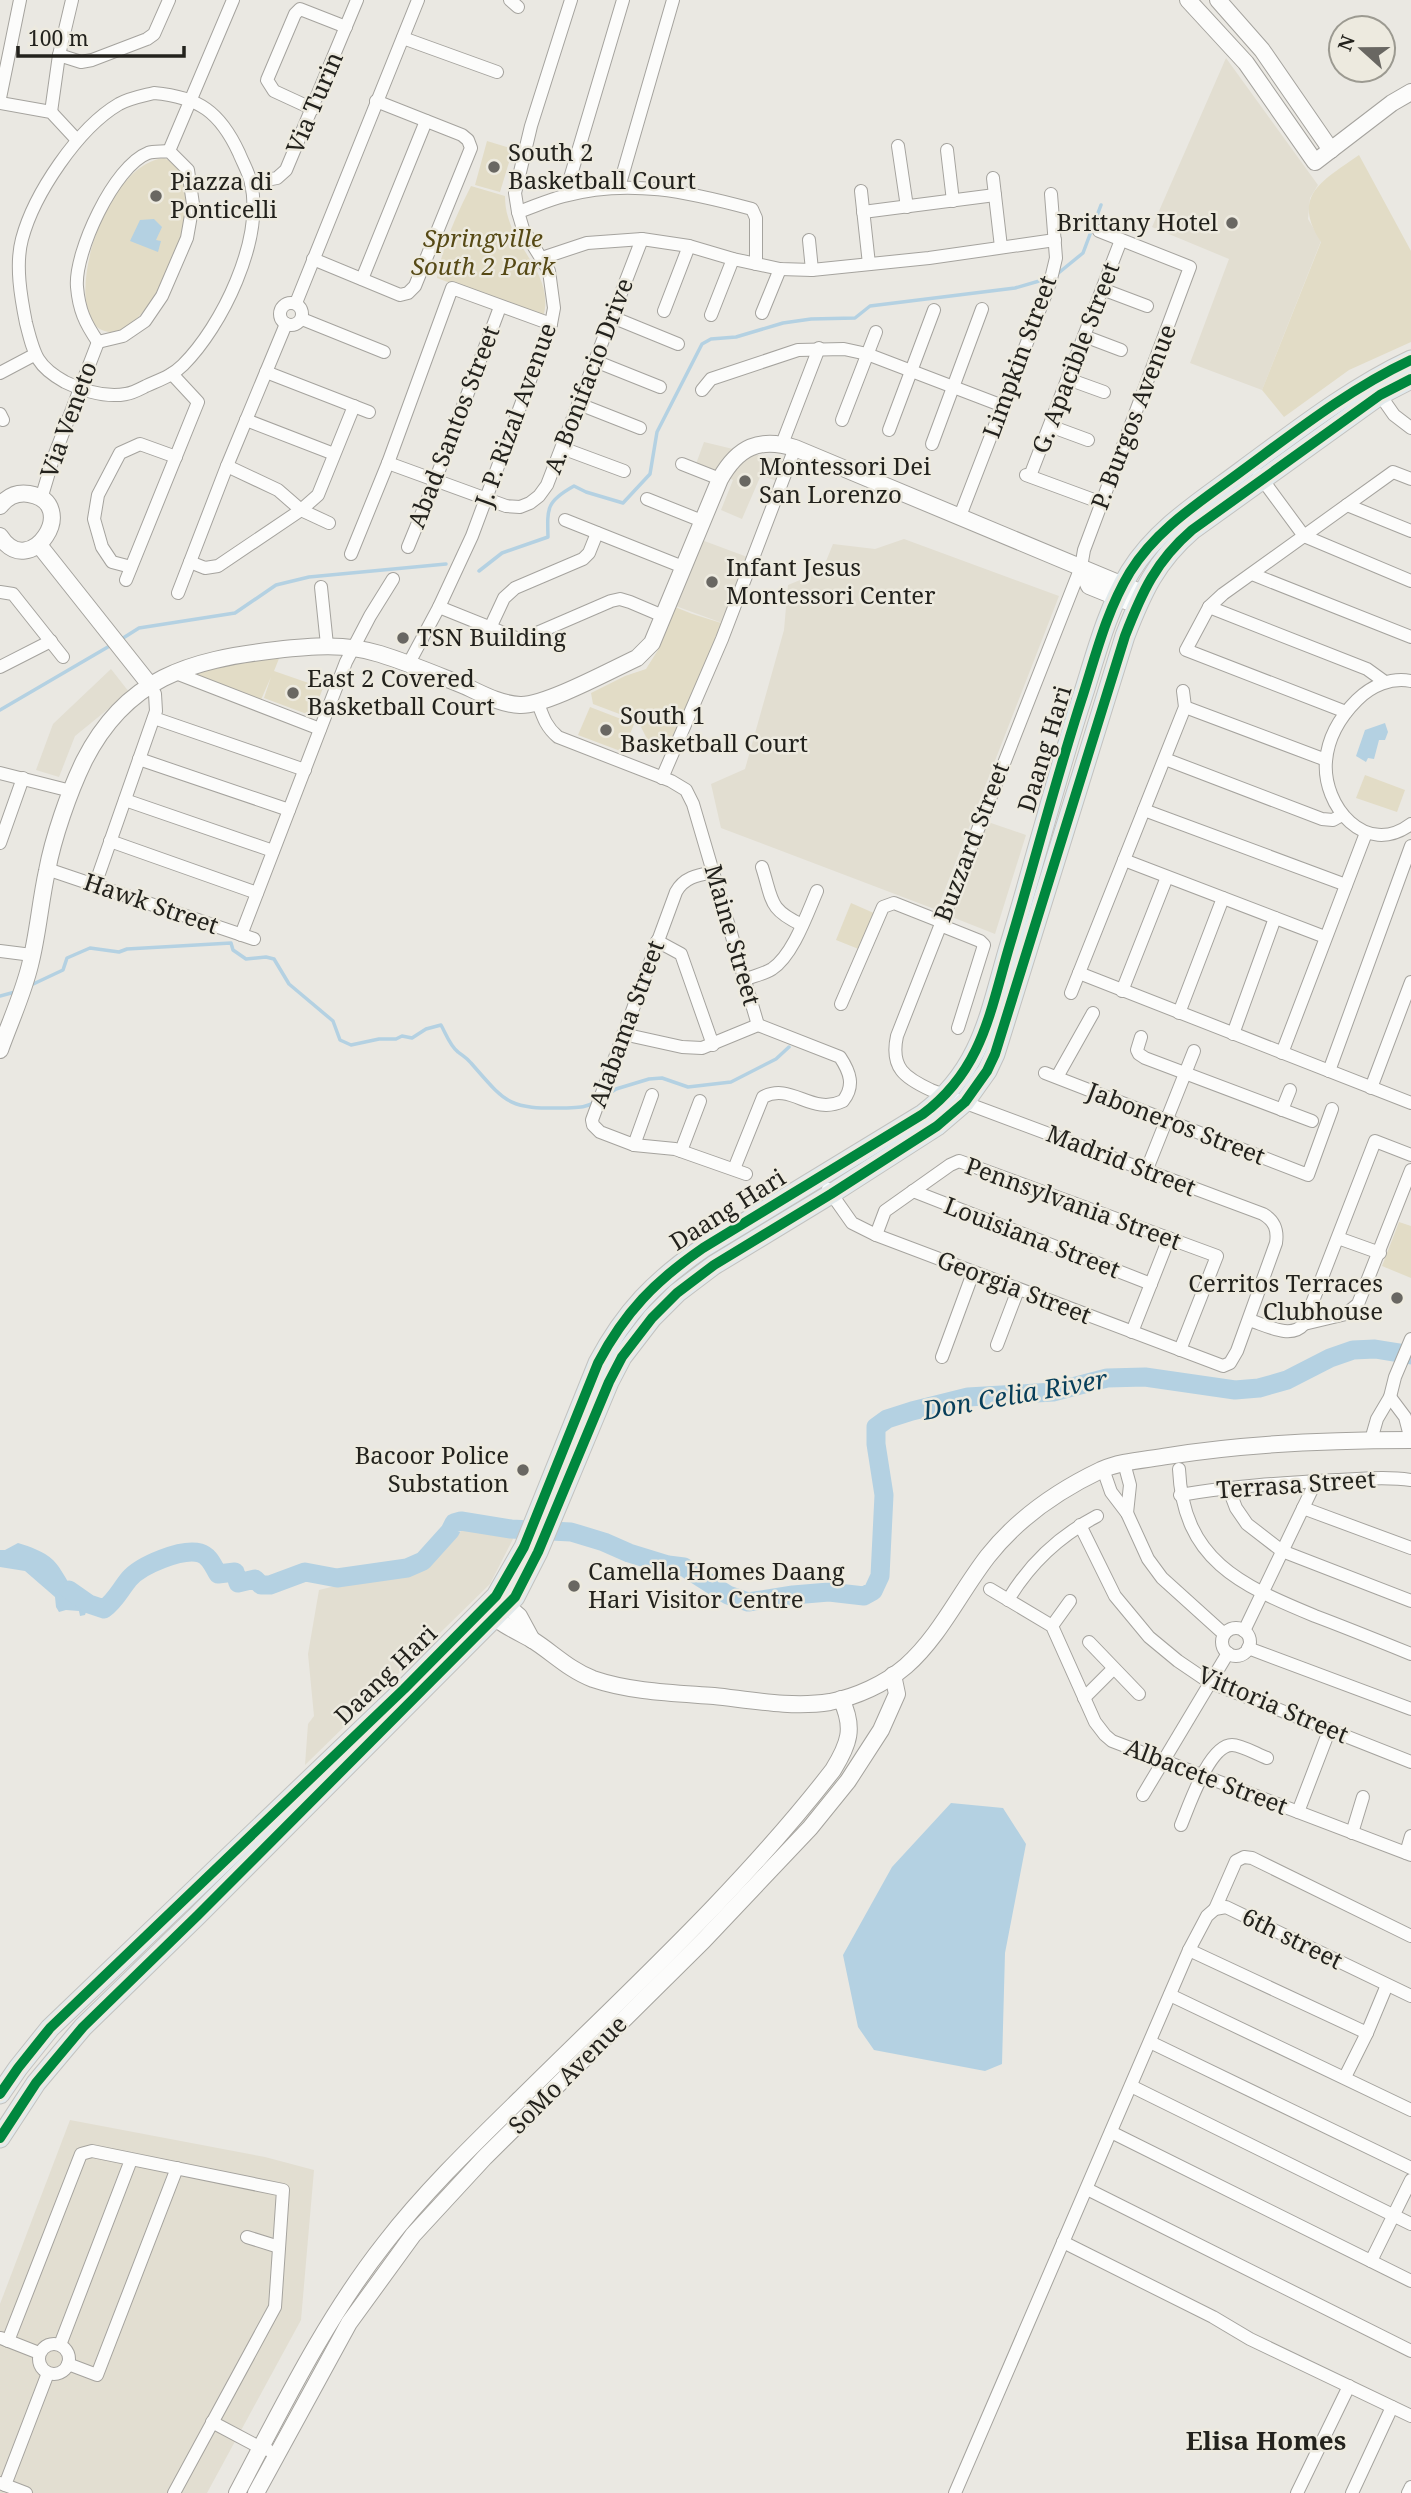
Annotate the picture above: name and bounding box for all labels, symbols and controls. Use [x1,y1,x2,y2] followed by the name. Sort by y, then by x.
[18,14,184,58] scale bar
[1327,14,1397,84] north arrow
[28,24,89,52] text: 100 m
[1331,31,1361,55] text: N
[277,46,350,159] street label: Via Turin
[508,135,696,196] place label: South 2 Basketball Court
[486,159,502,175] marker: South 2 Basketball Court
[170,164,277,225] place label: Piazza di Ponticelli
[148,188,164,204] marker: Piazza di Ponticelli
[1057,205,1219,238] place label: Brittany Hotel
[1224,215,1240,231] marker: Brittany Hotel
[411,221,556,282] park label: Springville South 2 Park
[1023,257,1126,458] street label: G. Apacible Street
[974,271,1063,442] street label: Limpkin Street
[535,273,640,478] street label: A. Bonifacio Drive
[466,318,563,512] street label: J. P. Rizal Avenue
[1082,319,1183,514] street label: P. Burgos Avenue
[399,320,506,533] street label: Abad Santos Street
[31,357,104,482] street label: Via Veneto
[759,449,931,510] place label: Montessori Dei San Lorenzo
[737,473,753,489] marker: Montessori Dei San Lorenzo
[726,550,936,611] place label: Infant Jesus Montessori Center
[704,574,720,590] marker: Infant Jesus Montessori Center
[417,620,566,653] place label: TSN Building
[395,630,411,646] marker: TSN Building
[307,661,495,722] place label: East 2 Covered Basketball Court
[1009,681,1079,816] street label: Daang Hari
[285,685,301,701] marker: East 2 Covered Basketball Court
[620,698,808,759] place label: South 1 Basketball Court
[598,722,614,738] marker: South 1 Basketball Court
[925,757,1016,926] street label: Buzzard Street
[698,860,769,1009] street label: Maine Street
[80,864,223,941] street label: Hawk Street
[580,935,671,1112] street label: Alabama Street
[1082,1073,1270,1172] street label: Jaboneros Street
[1042,1116,1201,1203] street label: Madrid Street
[961,1148,1186,1257] street label: Pennsylvania Street
[663,1160,792,1257] street label: Daang Hari
[940,1188,1125,1285] street label: Louisiana Street
[933,1242,1096,1331] street label: Georgia Street
[1188,1266,1383,1327] place label: Cerritos Terraces Clubhouse
[1389,1290,1405,1306] marker: Cerritos Terraces Clubhouse
[919,1360,1111,1428] water label: Don Celia River
[355,1438,509,1499] place label: Bacoor Police Substation
[1215,1461,1377,1506] street label: Terrasa Street
[515,1462,531,1478] marker: Bacoor Police Substation
[588,1554,845,1615] place label: Camella Homes Daang Hari Visitor Centre
[566,1578,582,1594] marker: Camella Homes Daang Hari Visitor Centre
[327,1616,444,1731] street label: Daang Hari
[1193,1657,1354,1750] street label: Vittoria Street
[1120,1729,1293,1822] street label: Albacete Street
[1237,1899,1348,1976] street label: 6th street
[500,2007,634,2141] street label: SoMo Avenue
[1186,2422,1346,2458] district label: Elisa Homes

